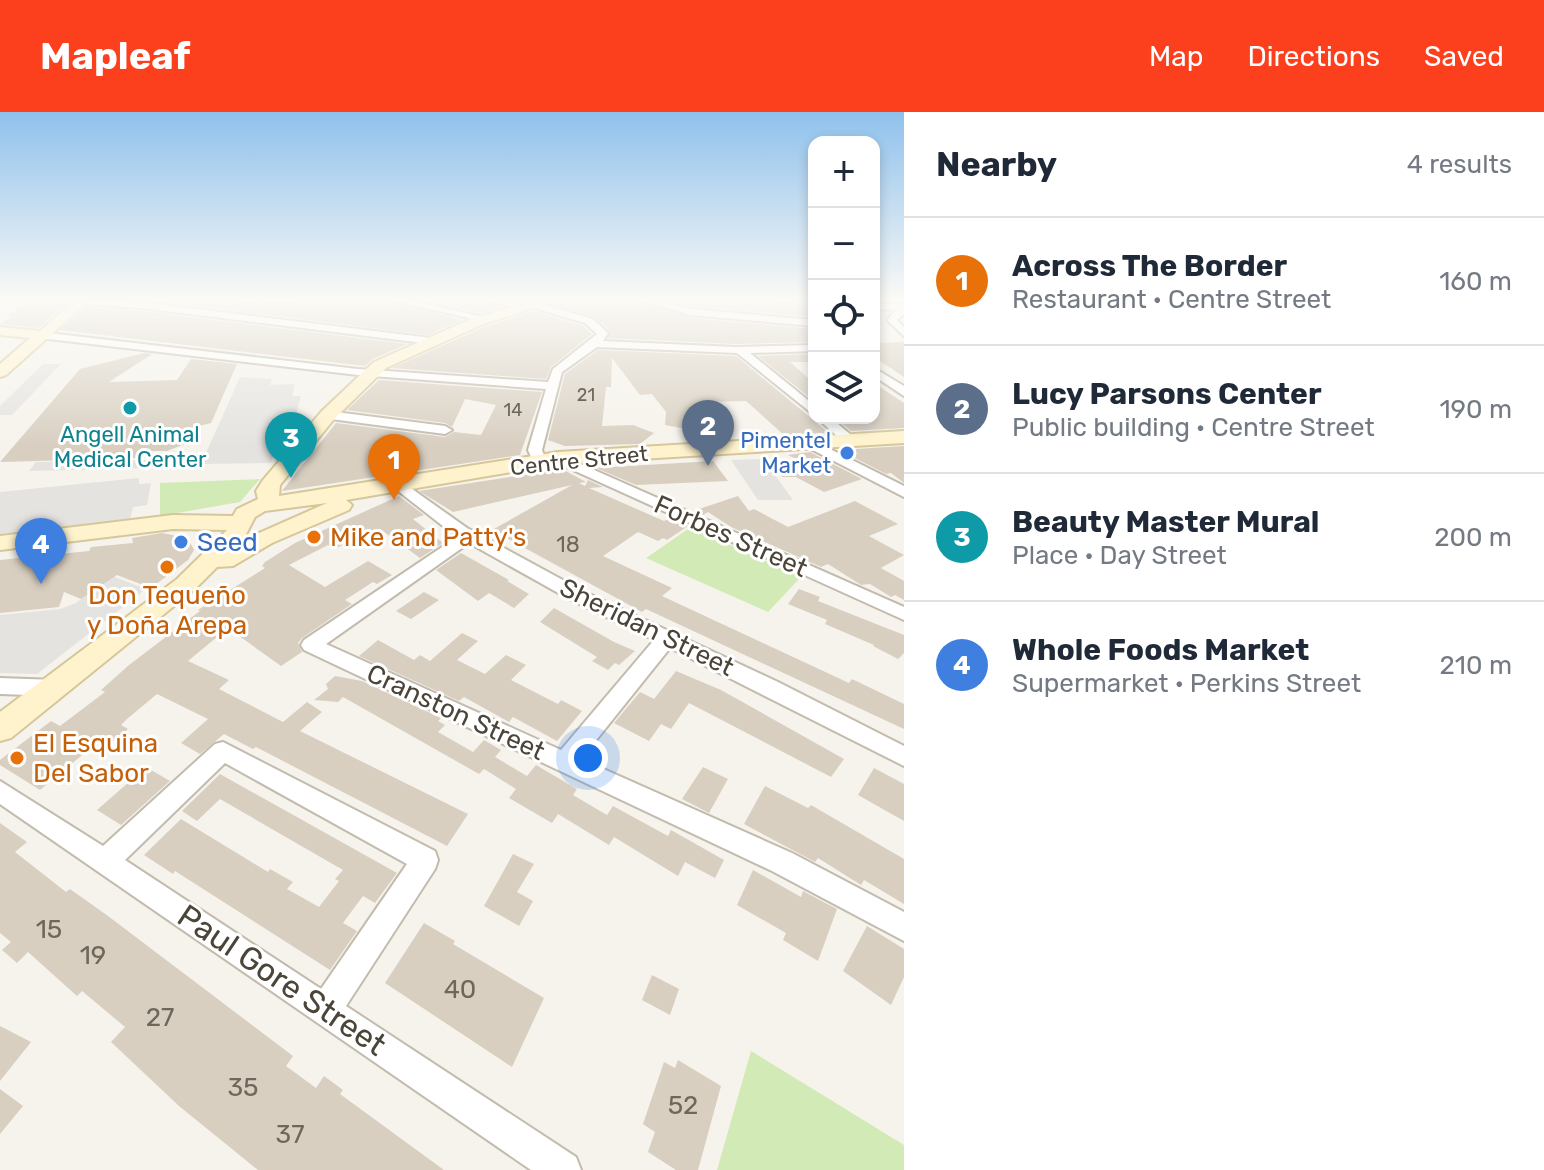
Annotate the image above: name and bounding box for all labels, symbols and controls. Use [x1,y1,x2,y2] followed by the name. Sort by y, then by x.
[40,33,190,79] text: Mapleaf
[1149,40,1203,73] text: Map
[1247,40,1380,73] text: Directions
[1424,40,1504,73] text: Saved
[808,136,880,424] map controls
[808,136,880,208] button: +
[936,144,1057,185] text: Nearby
[1407,149,1512,180] text: 4 results
[808,208,880,280] button: −
[1012,248,1287,284] text: Across The Border
[956,266,968,297] text: 1
[1439,266,1512,297] text: 160 m
[808,280,880,352] button: locate
[1012,284,1331,315] text: Restaurant · Centre Street
[808,352,880,424] button: layers
[1012,376,1322,412] text: Lucy Parsons Center
[577,384,595,406] house number: 21
[954,394,970,425] text: 2
[1439,394,1512,425] text: 190 m
[121,399,139,417] marker: Angell Animal Medical Center
[504,399,522,421] house number: 14
[682,400,734,466] pin: 2
[265,412,317,478] pin: 3
[1012,412,1375,443] text: Public building · Centre Street
[54,421,207,473] place label: Angell Animal Medical Center
[740,427,831,479] place label: Pimentel Market
[368,434,420,500] pin: 1
[509,440,650,481] street label: Centre Street
[838,444,856,462] marker: Pimentel Market
[649,489,812,584] street label: Forbes Street
[1012,504,1319,540] text: Beauty Master Mural
[15,518,67,584] pin: 4
[330,522,526,553] place label: Mike and Patty's
[953,522,971,553] text: 3
[1434,522,1512,553] text: 200 m
[197,527,258,558] place label: Seed
[305,528,323,546] marker: Mike and Patty's
[556,531,580,558] house number: 18
[172,533,190,551] marker: Seed
[1012,540,1227,571] text: Place · Day Street
[158,558,176,576] marker: Don Tequeño y Doña Arepa
[555,572,739,683] street label: Sheridan Street
[87,580,247,641] place label: Don Tequeño y Doña Arepa
[1012,632,1309,668] text: Whole Foods Market
[953,650,971,681] text: 4
[1440,650,1512,681] text: 210 m
[362,658,550,767] street label: Cranston Street
[1012,668,1361,699] text: Supermarket · Perkins Street
[33,728,158,789] place label: El Esquina Del Sabor
[568,738,608,778] your location
[8,749,26,767] marker: El Esquina Del Sabor
[171,896,393,1064] street label: Paul Gore Street
[36,914,62,945] house number: 15
[80,940,106,971] house number: 19
[444,974,476,1005] house number: 40
[146,1002,174,1033] house number: 27
[227,1072,259,1103] house number: 35
[668,1090,698,1121] house number: 52
[276,1119,304,1150] house number: 37

